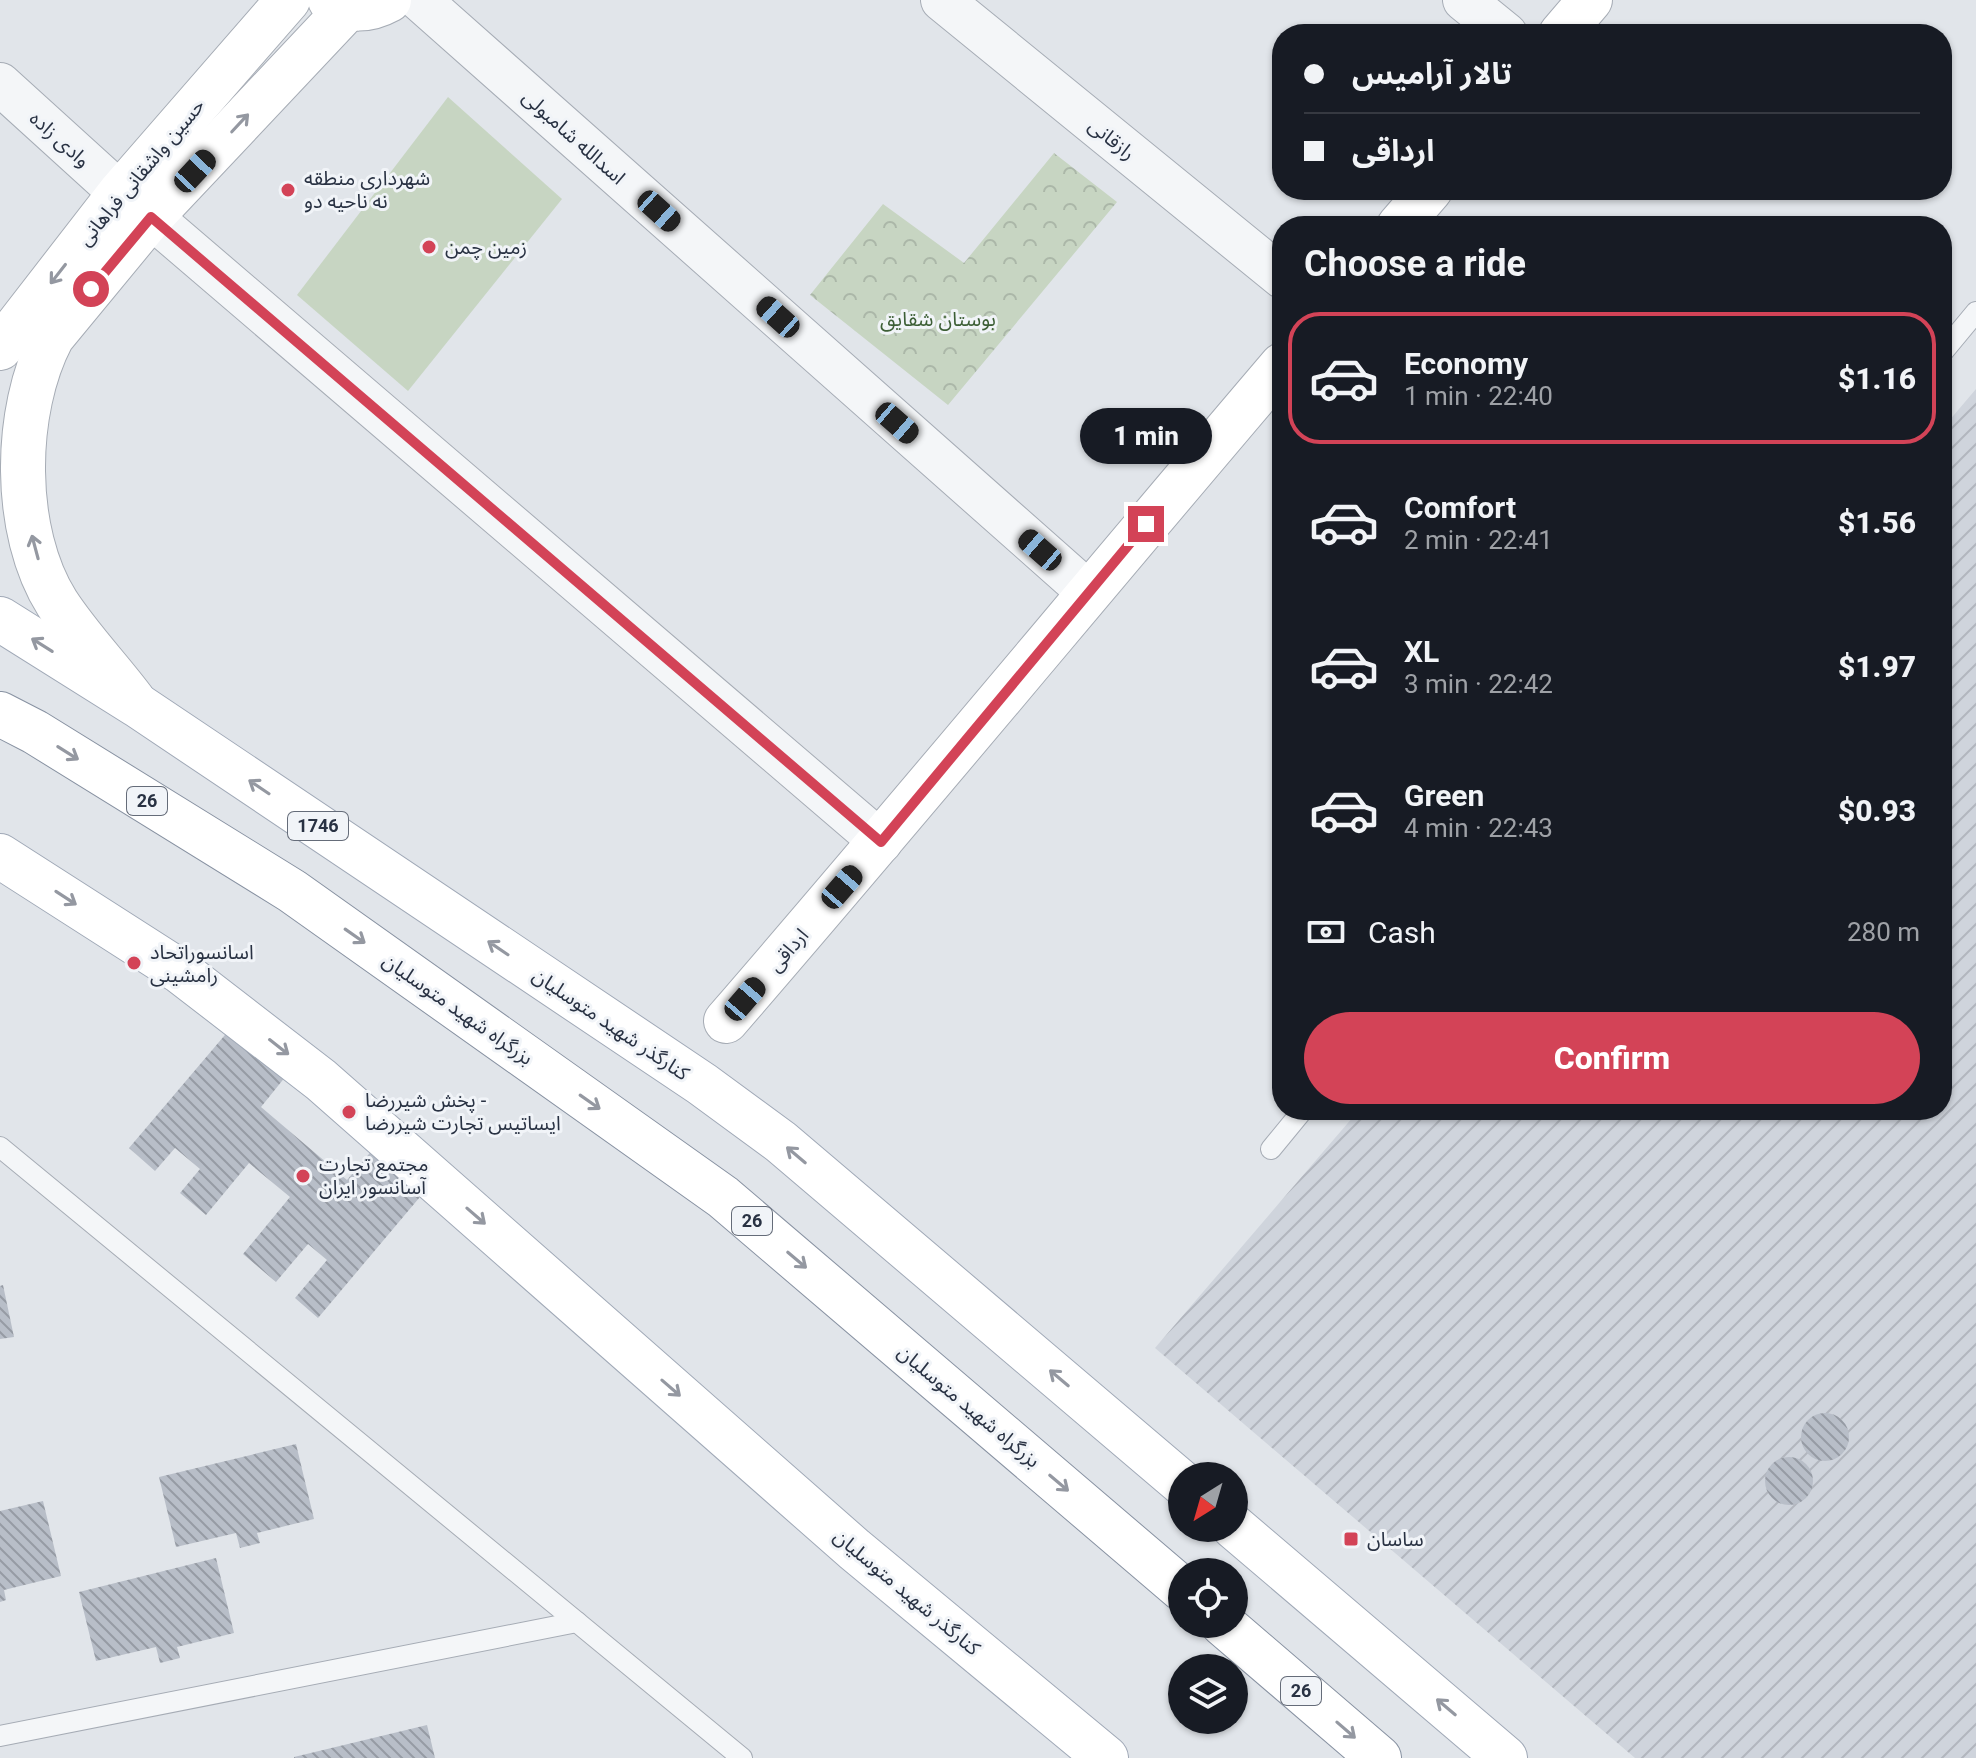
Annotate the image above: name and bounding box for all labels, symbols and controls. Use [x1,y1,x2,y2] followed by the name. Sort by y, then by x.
[1352,56,1512,91] text: تالار آرامیس
[518,85,630,189] street label: اسدالله شامبولی
[73,94,209,250] street label: حسین واشقانی فراهانی
[25,106,95,172] street label: وادی زاده
[230,113,249,133] one-way arrow
[1084,113,1140,165] street label: رازقانی
[1352,133,1434,168] text: ارداقی
[170,145,220,197] car
[304,166,430,213] place label: شهرداری منطقه نه ناحیه دو
[279,181,297,199] marker: شهرداری منطقه نه ناحیه دو
[633,186,685,236] car
[445,235,527,260] place label: زمین چمن
[420,238,438,256] marker: زمین چمن
[1304,243,1526,285] text: Choose a ride
[49,262,66,284] one-way arrow
[73,271,109,307] route start
[752,292,804,342] car
[880,307,996,332] park label: بوستان شقایق
[1308,342,1380,414] icon: car
[1404,346,1528,381] text: Economy
[1838,361,1916,396] text: $1.16
[1404,381,1553,411] text: 1 min · 22:40
[871,398,923,448] car
[1080,408,1212,464] callout: 1 min
[1113,421,1179,451] text: 1 min
[1308,486,1380,558] icon: car
[1404,490,1516,525] text: Comfort
[1838,505,1916,540] text: $1.56
[1128,506,1164,542] route end
[1014,525,1066,575] car
[1404,525,1553,555] text: 2 min · 22:41
[26,535,41,561] one-way arrow
[1308,630,1380,702] icon: car
[1404,634,1439,669] text: XL
[31,637,53,654] one-way arrow
[1838,649,1916,684] text: $1.97
[1404,669,1553,699] text: 3 min · 22:42
[56,745,79,761] one-way arrow
[1308,774,1380,846] icon: car
[1404,778,1484,813] text: Green
[249,779,271,795] one-way arrow
[127,787,167,815] road number: 26
[1838,793,1916,828] text: $0.93
[288,812,348,840] road number: 1746
[1404,813,1553,843] text: 4 min · 22:43
[817,861,867,913] car
[54,890,77,906] one-way arrow
[1304,910,1348,954] icon: cash
[1368,915,1436,950] text: Cash
[1847,917,1920,947] text: 280 m
[763,923,813,977] street label: ارداقی
[344,928,366,944] one-way arrow
[150,940,254,987] place label: اسانسوراتحاد رامشینی
[488,940,510,956] one-way arrow
[378,948,538,1070] street label: بزرگراه شهید متوسلیان
[125,954,143,972] marker: اسانسوراتحاد رامشینی
[528,963,694,1086] street label: کنارگذر شهید متوسلیان
[720,973,770,1025] car
[1304,1012,1920,1104] button: Confirm
[268,1038,289,1055] one-way arrow
[365,1088,561,1135] place label: پخش شیررضا - ایساتیس تجارت شیررضا
[579,1094,601,1110] one-way arrow
[340,1103,358,1121] marker: پخش شیررضا - ایساتیس تجارت شیررضا
[787,1146,807,1164] one-way arrow
[319,1152,429,1199] place label: مجتمع تجارت آسانسور ایران
[294,1167,312,1185] marker: مجتمع تجارت آسانسور ایران
[465,1207,485,1225] one-way arrow
[732,1207,772,1235] road number: 26
[786,1250,807,1268] one-way arrow
[893,1340,1045,1472] street label: بزرگراه شهید متوسلیان
[1049,1369,1069,1387] one-way arrow
[660,1379,681,1397] one-way arrow
[1168,1462,1248,1542] north arrow
[1168,1462,1248,1734] map controls
[1048,1474,1068,1492] one-way arrow
[829,1524,986,1661] street label: کنارگذر شهید متوسلیان
[1367,1527,1424,1551] place label: ساسان
[1342,1530,1360,1548] marker: ساسان
[1168,1558,1248,1638] button: locate
[1168,1654,1248,1734] button: layers
[1281,1677,1321,1705] road number: 26
[1436,1699,1457,1717] one-way arrow
[1335,1721,1355,1739] one-way arrow

